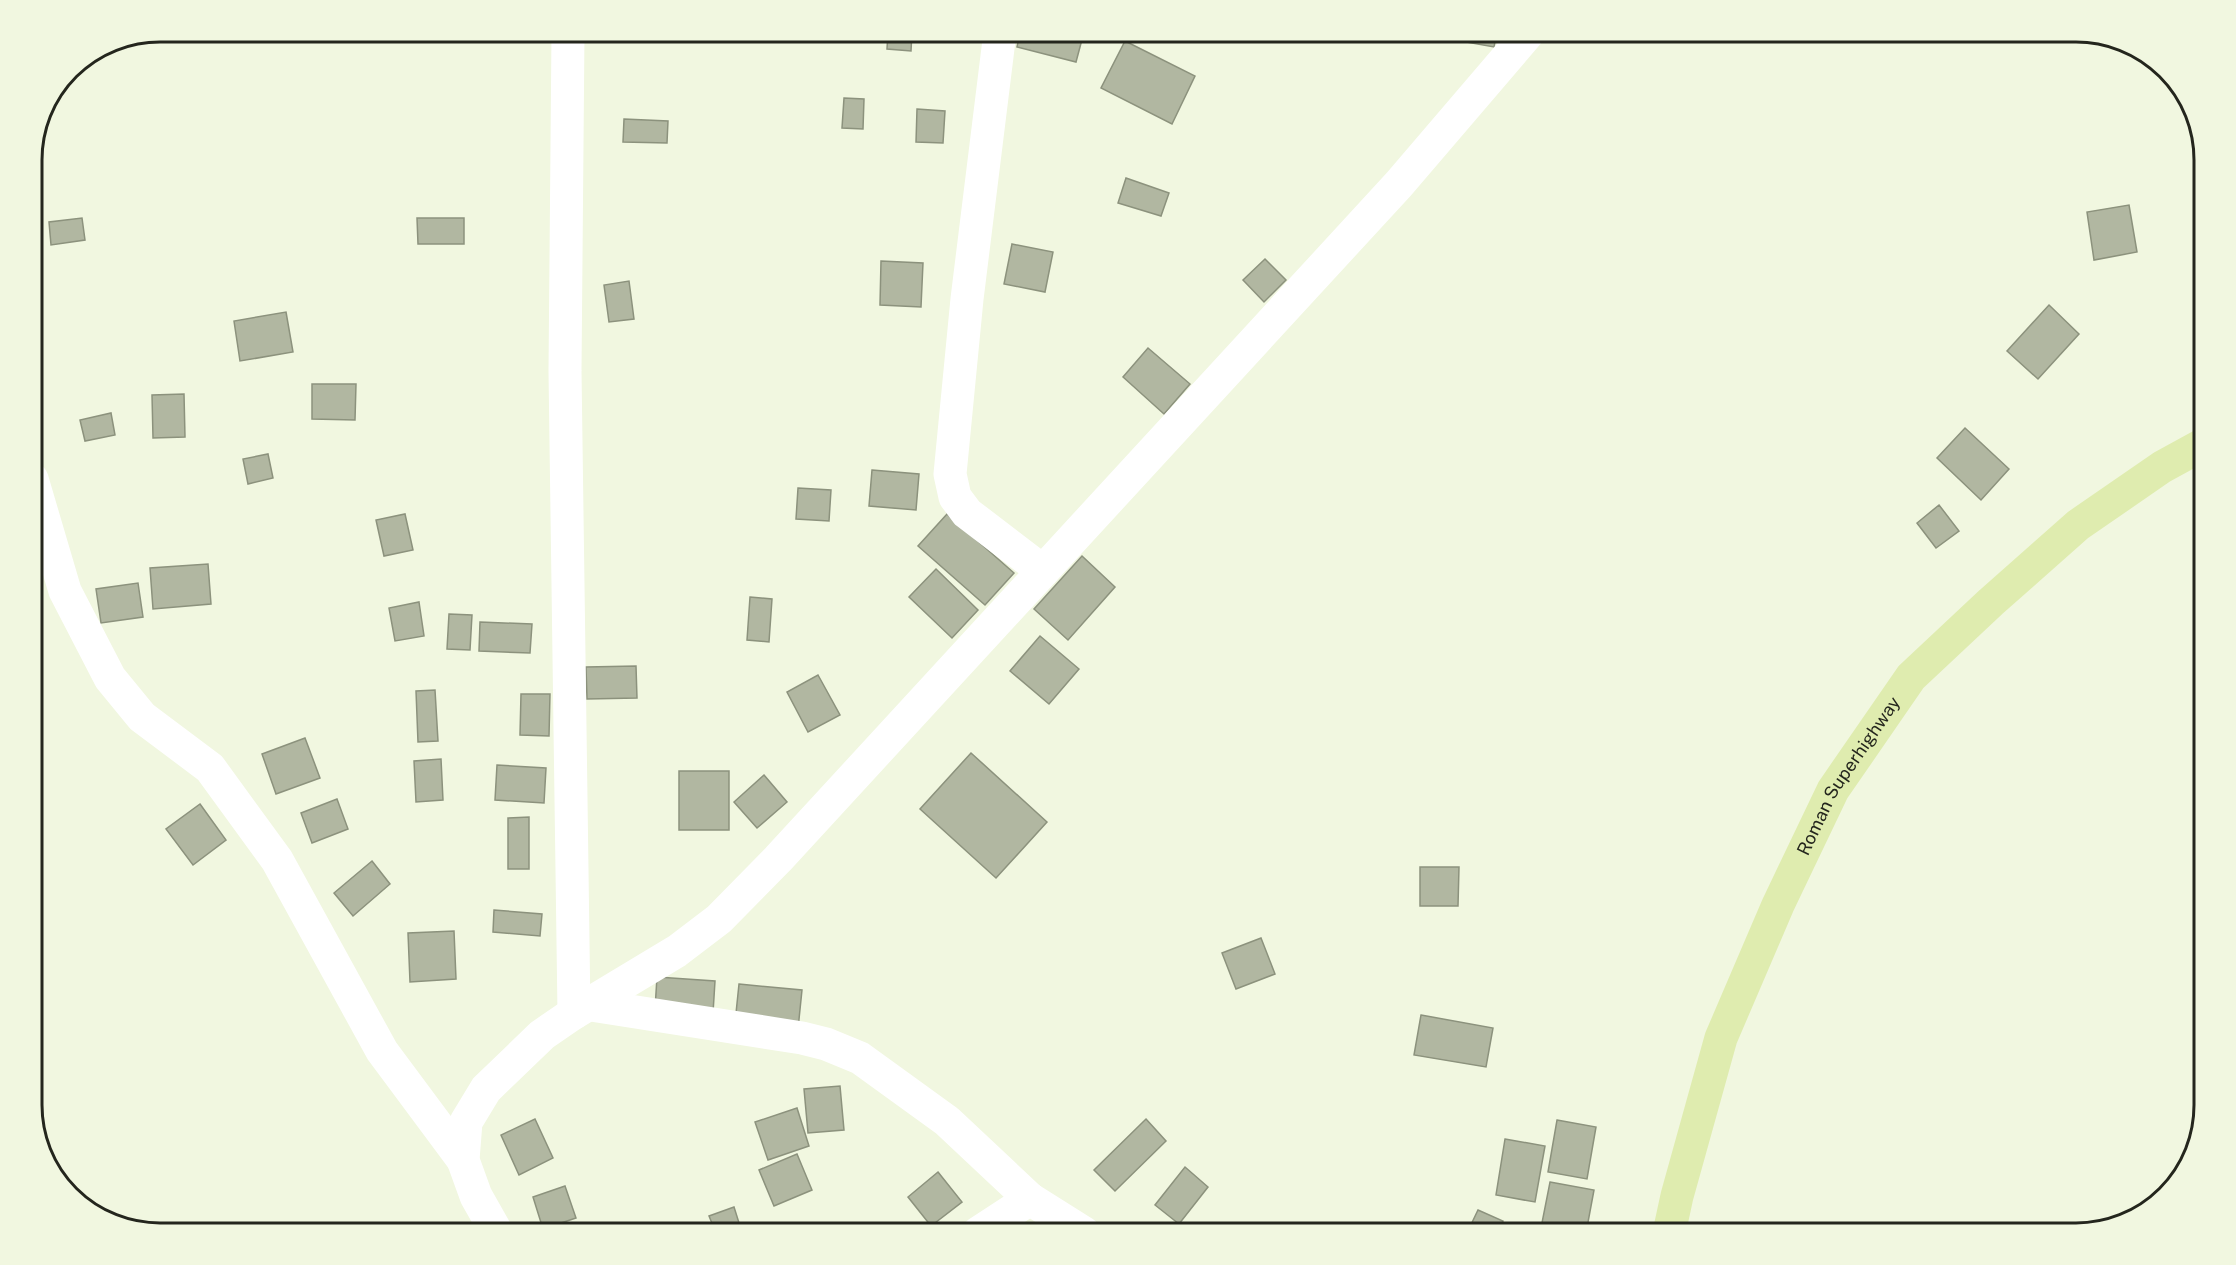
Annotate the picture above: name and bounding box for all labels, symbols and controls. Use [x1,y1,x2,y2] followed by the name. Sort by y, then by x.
[1792,692,1905,859] street label: Roman Superhighway

